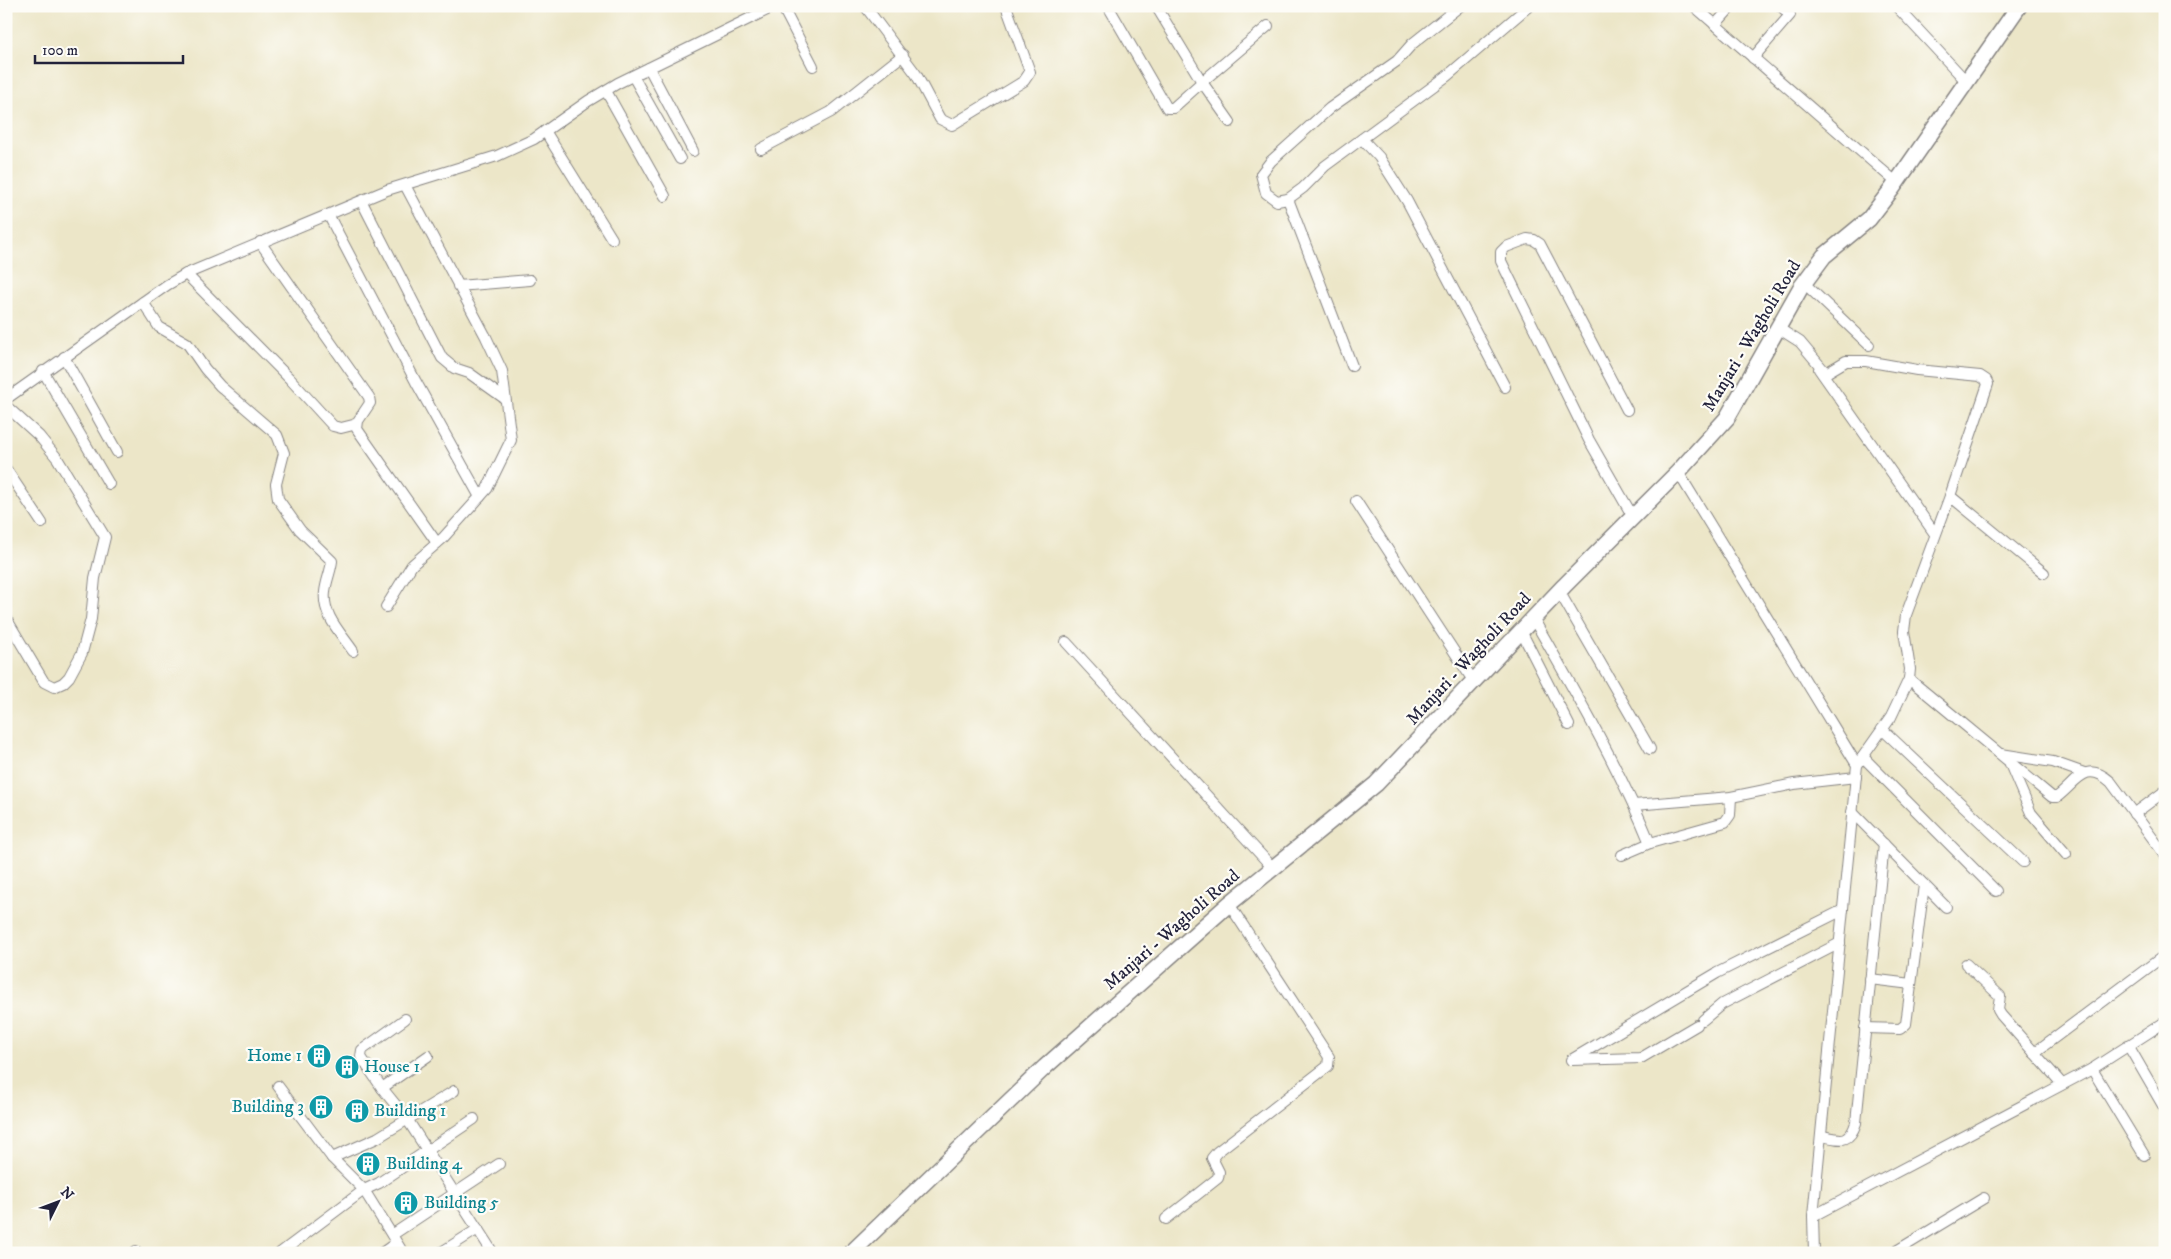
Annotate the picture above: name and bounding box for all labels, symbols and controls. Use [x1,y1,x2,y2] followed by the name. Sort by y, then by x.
[35,32,182,64] scale bar
[42,41,78,60] text: 100 m
[1698,256,1806,416] street label: Manjari - Wagholi Road
[1402,588,1536,730] street label: Manjari - Wagholi Road
[1100,865,1244,995] street label: Manjari - Wagholi Road
[306,1043,332,1069] building icon: Home 1
[247,1045,302,1067] place label: Home 1
[334,1054,360,1080] building icon: House 1
[364,1056,420,1078] place label: House 1
[308,1094,334,1120] building icon: Building 3
[232,1096,304,1118] place label: Building 3
[344,1098,370,1124] building icon: Building 1
[374,1100,446,1122] place label: Building 1
[355,1151,381,1177] building icon: Building 4
[386,1153,463,1175] place label: Building 4
[32,1176,82,1226] north arrow
[56,1184,78,1205] text: N
[393,1190,419,1216] building icon: Building 5
[424,1192,499,1214] place label: Building 5

